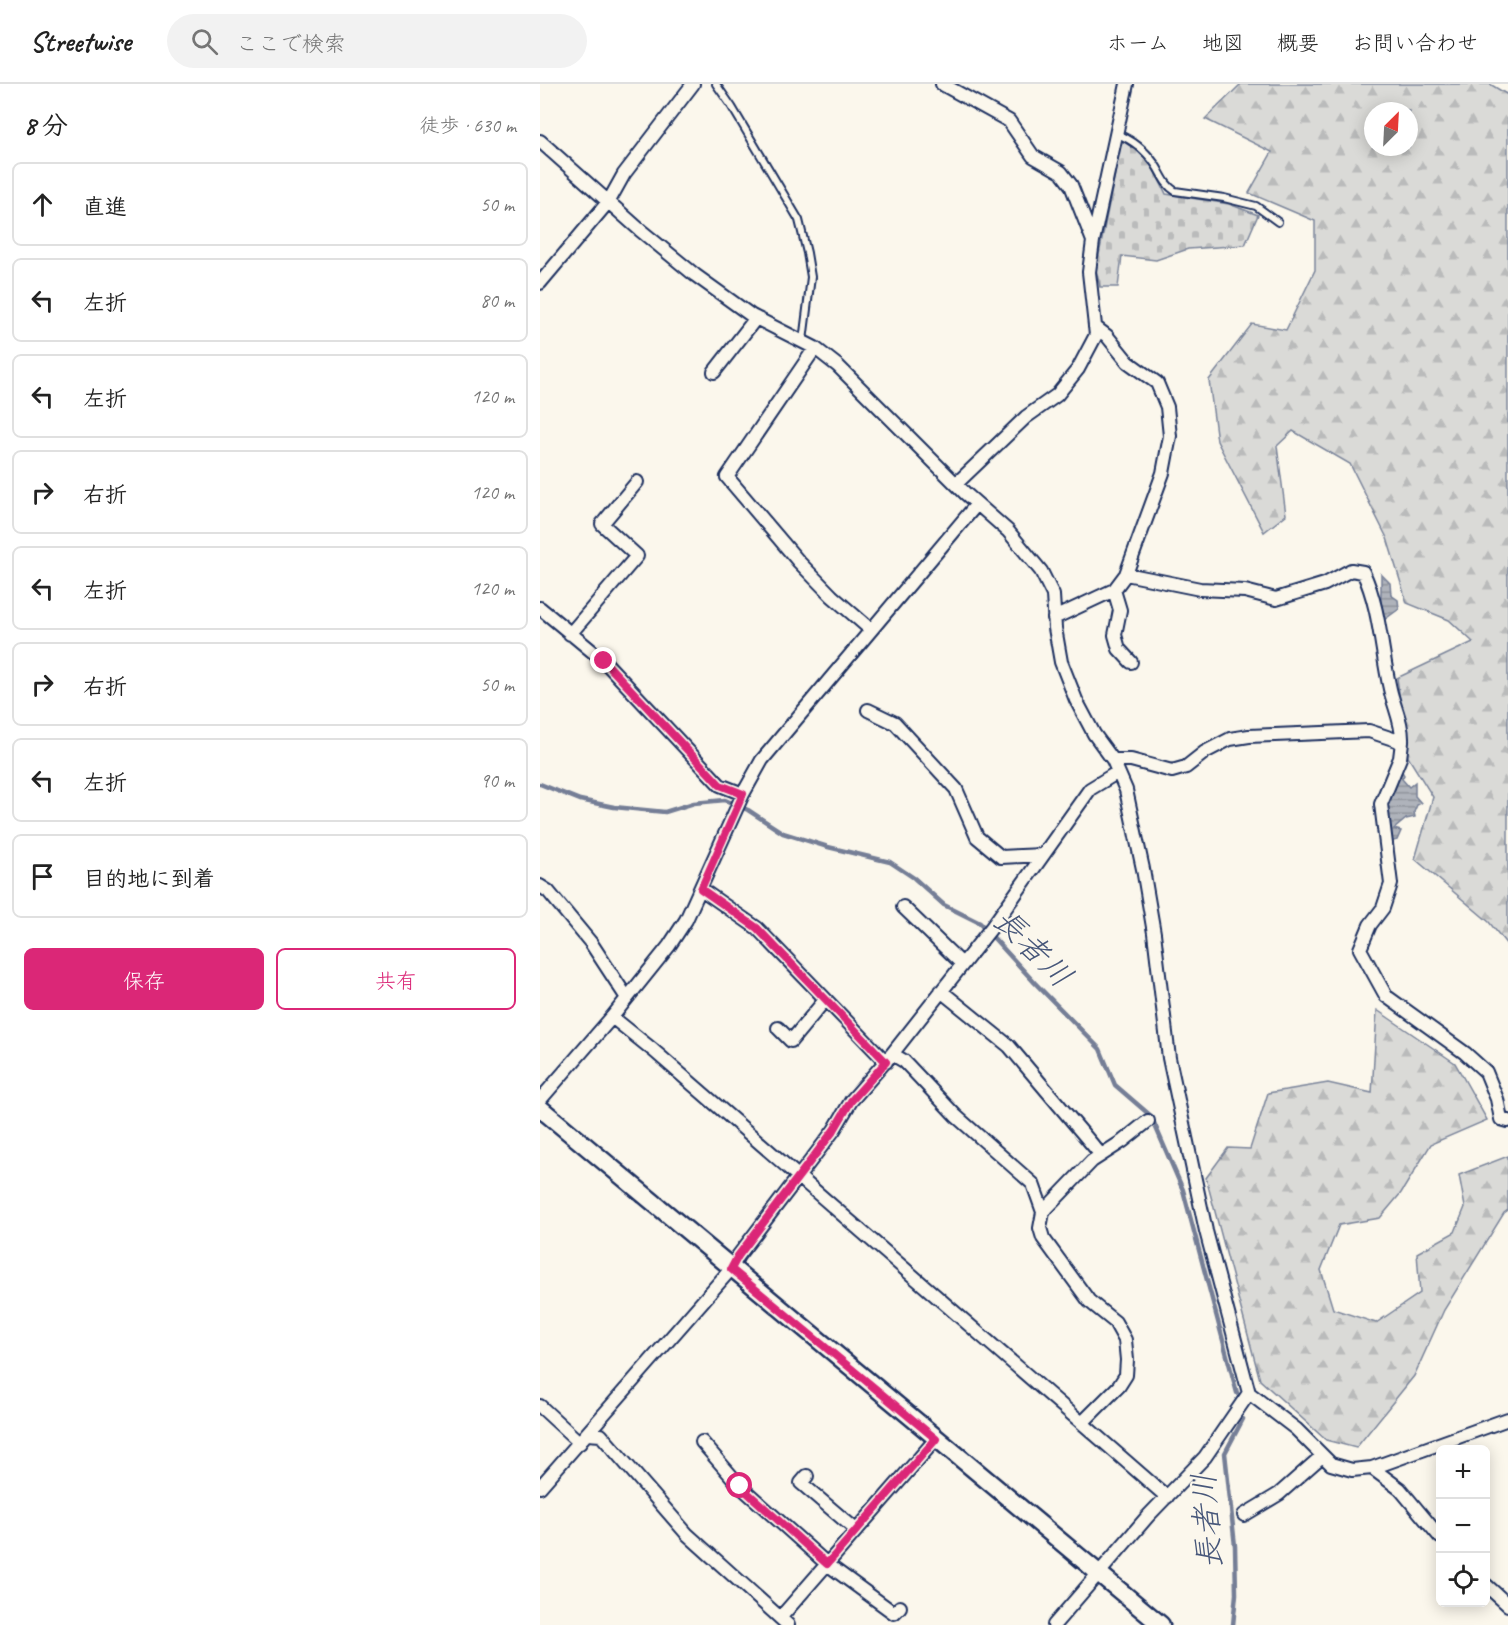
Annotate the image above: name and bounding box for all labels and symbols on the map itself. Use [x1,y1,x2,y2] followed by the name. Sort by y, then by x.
[1364,102,1418,156] north arrow
[590,647,616,673] route end
[985,900,1081,996] water label: 長者川
[726,1472,752,1498] route start
[1183,1472,1231,1570] water label: 長者川

